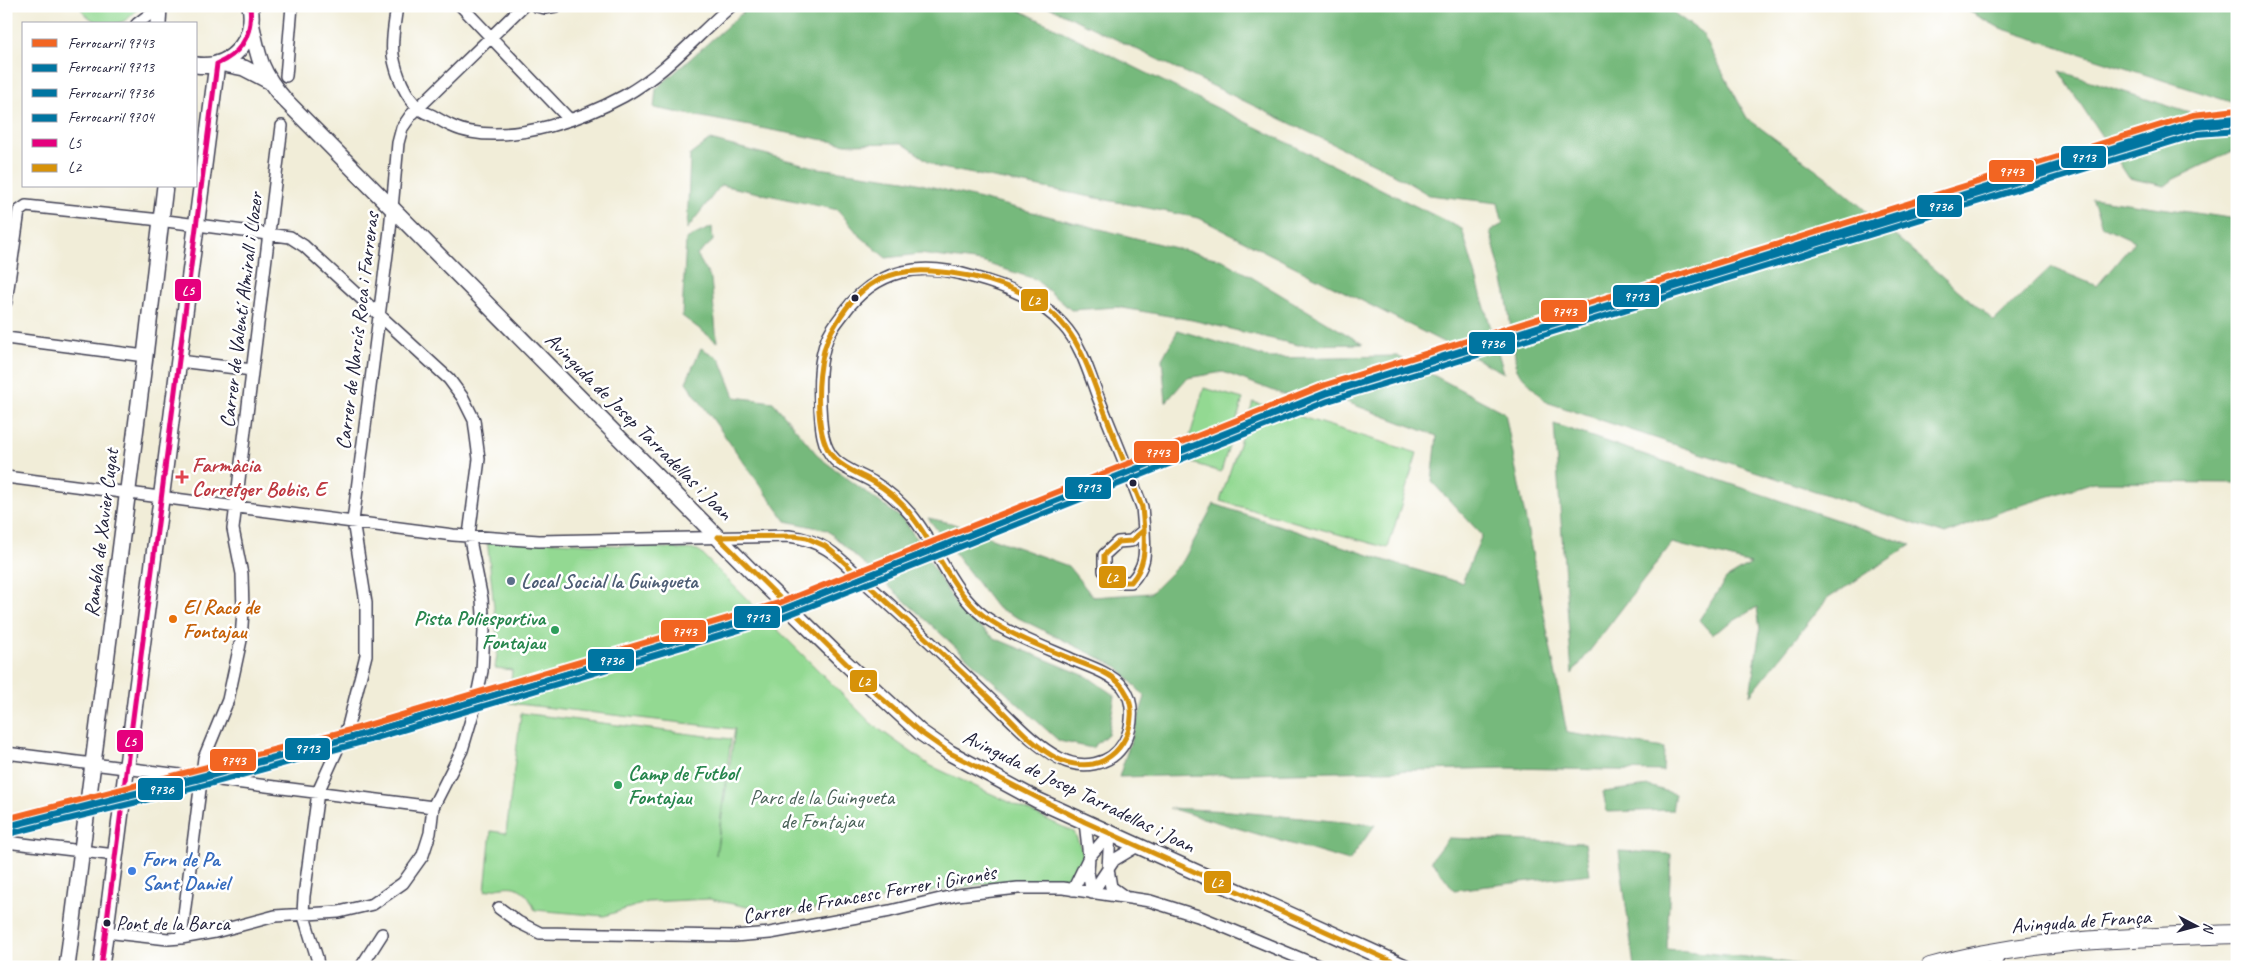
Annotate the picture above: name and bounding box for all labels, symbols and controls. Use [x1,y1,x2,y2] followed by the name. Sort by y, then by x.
[22,22,198,188] legend
[68,34,155,53] text: Ferrocarril 9743
[68,58,155,77] text: Ferrocarril 9713
[68,84,155,103] text: Ferrocarril 9736
[68,108,155,127] text: Ferrocarril 9704
[68,134,82,153] text: L5
[2060,145,2107,169] line badge: 9713
[2071,149,2097,166] text: 9713
[68,158,82,177] text: L2
[1988,159,2035,183] line badge: 9743
[1999,163,2025,180] text: 9743
[214,189,269,429] street label: Carrer de Valentí Almirall i Llozer
[1916,194,1963,218] line badge: 9736
[1927,198,1954,215] text: 9736
[330,209,385,451] street label: Carrer de Narcís Roca i Farreras
[174,278,202,302] line badge: L5
[182,282,196,299] text: L5
[1612,284,1660,308] line badge: 9713
[1020,288,1049,312] line badge: L2
[1624,288,1650,305] text: 9713
[1028,292,1042,309] text: L2
[850,293,860,303] unlabelled marker
[1540,299,1588,323] line badge: 9743
[1552,303,1578,320] text: 9743
[540,327,739,526] street label: Avinguda de Josep Tarradellas i Joan
[1468,331,1516,355] line badge: 9736
[1479,335,1506,352] text: 9736
[1133,440,1180,464] line badge: 9743
[1145,444,1171,461] text: 9743
[78,445,124,619] street label: Rambla de Xavier Cugat
[192,452,329,502] place label: Farmàcia Corretger Bobis, E
[176,471,188,483] marker: Farmàcia Corretger Bobis, E
[1064,476,1112,500] line badge: 9713
[1128,478,1138,488] unlabelled marker
[1076,479,1102,496] text: 9713
[1098,565,1127,589] line badge: L2
[521,568,699,594] place label: Local Social la Guingueta
[1106,569,1120,586] text: L2
[505,575,517,587] marker: Local Social la Guingueta
[183,594,261,644] place label: El Racó de Fontajau
[414,605,547,655] place label: Pista Poliesportiva Fontajau
[733,605,781,629] line badge: 9713
[745,609,771,626] text: 9713
[167,613,179,625] marker: El Racó de Fontajau
[660,619,707,643] line badge: 9743
[672,623,698,640] text: 9743
[549,624,561,636] marker: Pista Poliesportiva Fontajau
[587,648,635,672] line badge: 9736
[598,652,625,669] text: 9736
[849,669,878,693] line badge: L2
[858,673,872,690] text: L2
[959,723,1200,859] street label: Avinguda de Josep Tarradellas i Joan
[116,729,144,753] line badge: L5
[124,733,138,750] text: L5
[284,737,331,761] line badge: 9713
[295,740,321,757] text: 9713
[209,748,257,772] line badge: 9743
[221,752,247,769] text: 9743
[628,760,742,810] place label: Camp de Futbol Fontajau
[137,777,184,801] line badge: 9736
[612,779,624,791] marker: Camp de Futbol Fontajau
[148,781,175,798] text: 9736
[750,784,896,834] park label: Parc de la Guingueta de Fontajau
[142,846,233,896] place label: Forn de Pa Sant Daniel
[740,859,999,929] street label: Carrer de Francesc Ferrer i Gironès
[126,865,138,877] marker: Forn de Pa Sant Daniel
[1203,870,1232,894] line badge: L2
[1211,874,1225,891] text: L2
[2170,900,2220,950] north arrow
[2010,903,2154,939] street label: Avinguda de França
[116,911,232,936] place label: Pont de la Barca
[102,918,112,928] marker: Pont de la Barca
[2199,922,2217,935] text: N

